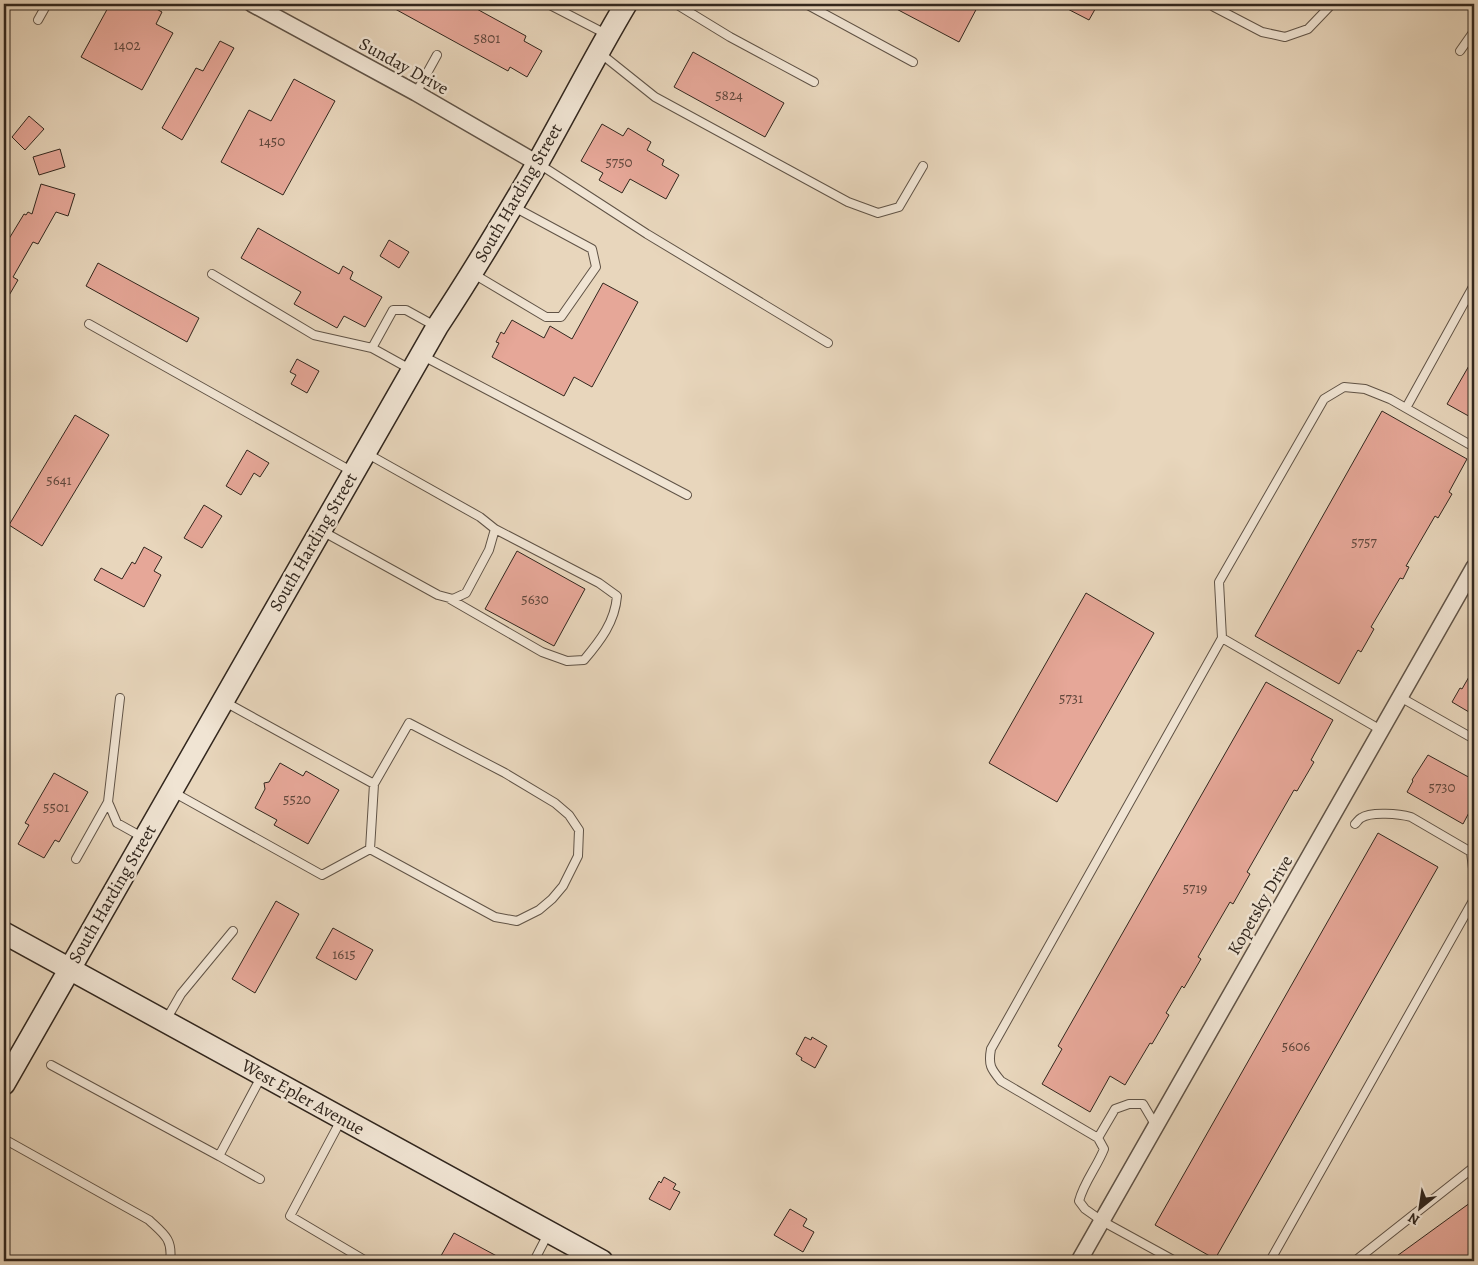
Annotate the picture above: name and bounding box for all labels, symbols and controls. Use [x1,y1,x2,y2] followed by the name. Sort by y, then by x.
[474,28,500,48] house number: 5801
[355,32,453,100] street label: Sunday Drive
[113,35,141,55] house number: 1402
[715,85,743,105] house number: 5824
[468,119,568,267] street label: South Harding Street
[259,131,285,151] house number: 1450
[605,152,633,172] house number: 5750
[263,468,363,616] street label: South Harding Street
[46,470,72,490] house number: 5641
[1351,532,1377,552] house number: 5757
[521,589,549,609] house number: 5630
[1059,688,1083,708] house number: 5731
[1429,777,1456,797] house number: 5730
[283,789,311,809] house number: 5520
[43,797,69,817] house number: 5501
[62,820,162,968] street label: South Harding Street
[1222,851,1298,959] street label: Kopetsky Drive
[1183,878,1208,898] house number: 5719
[332,944,356,964] house number: 1615
[1282,1036,1310,1056] house number: 5606
[236,1053,369,1141] street label: West Epler Avenue
[1396,1182,1446,1232] north arrow
[1405,1208,1423,1230] text: N

